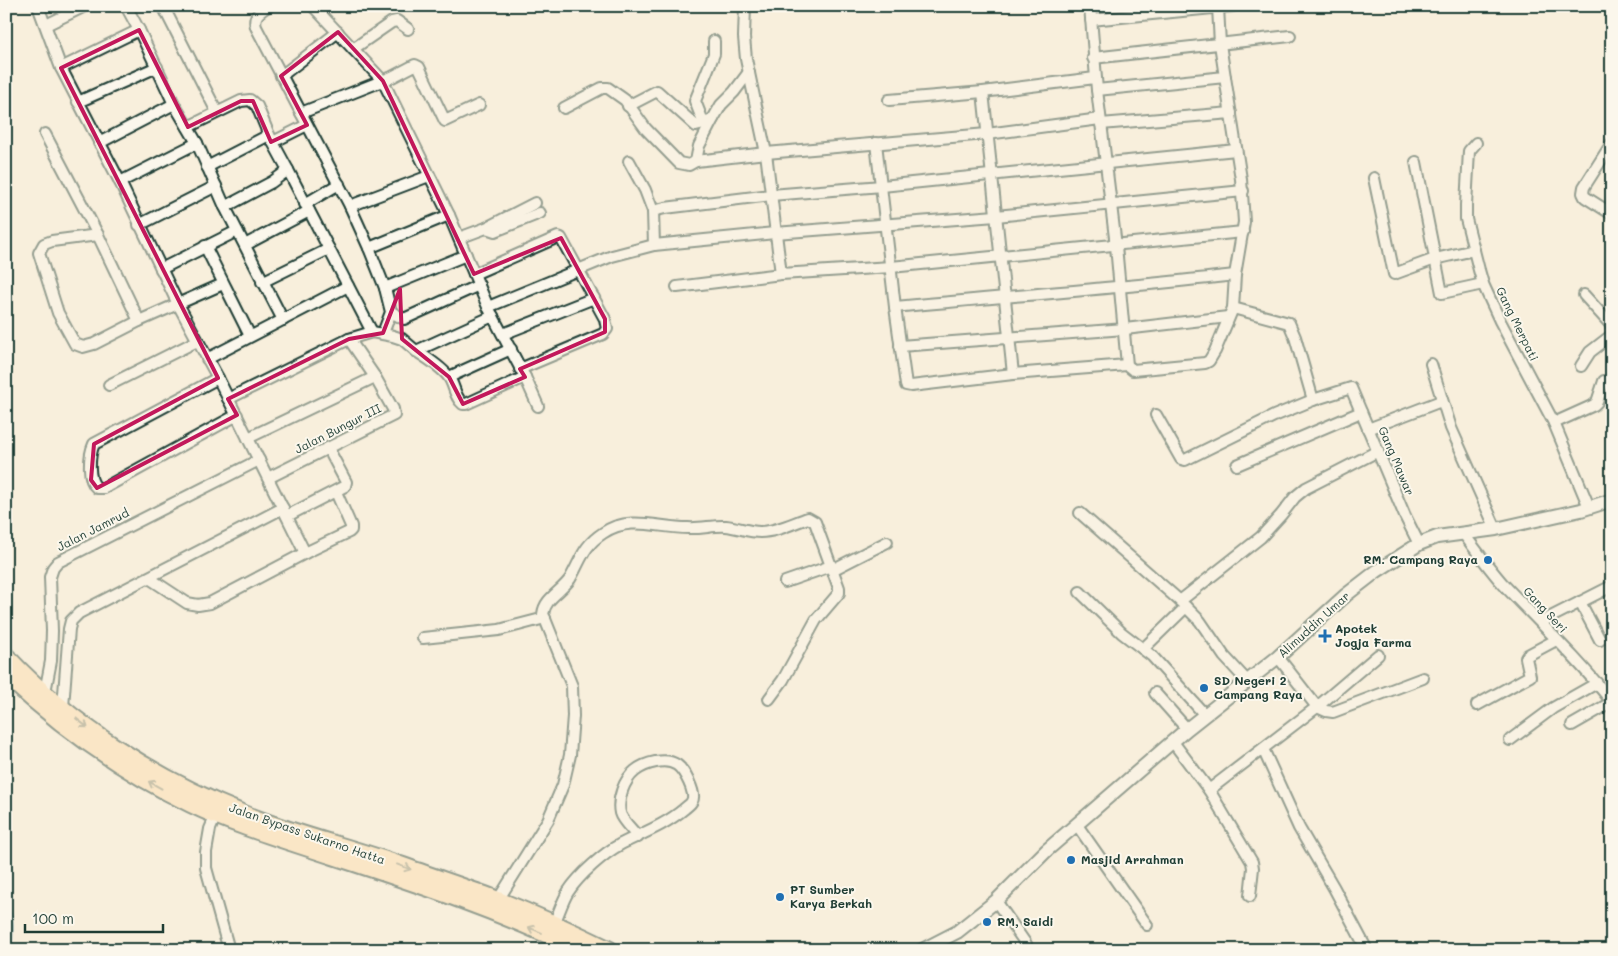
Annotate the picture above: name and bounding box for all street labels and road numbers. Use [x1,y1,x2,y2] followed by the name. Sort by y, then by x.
[1493,284,1543,363] street label: Gang Merpati
[292,399,383,457] street label: Jalan Bungur III
[1375,424,1419,498] street label: Gang Mawar
[54,504,132,554] street label: Jalan Jamrud
[1520,583,1571,636] street label: Gang Seri
[1274,588,1353,661] street label: Alimuddin Umar
[227,799,387,867] street label: Jalan Bypass Sukarno Hatta

